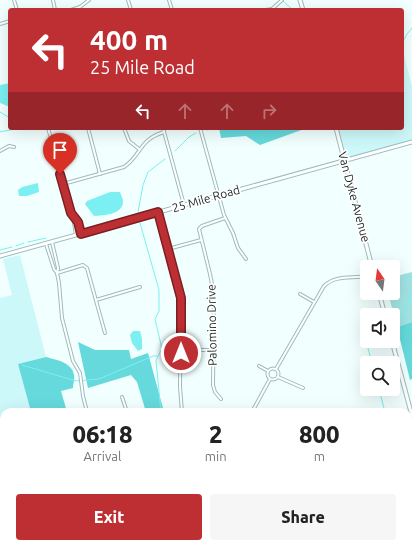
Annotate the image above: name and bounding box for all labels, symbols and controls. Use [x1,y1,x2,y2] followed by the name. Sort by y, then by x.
[24,24,76,76] icon: left
[90,24,168,55] text: 400 m
[90,57,195,77] text: 25 Mile Road
[132,100,154,122] icon: left
[174,100,196,122] icon: ahead
[216,100,238,122] icon: ahead
[258,100,280,122] icon: right
[43,133,77,174] pin
[49,139,71,161] icon: arrive
[336,150,373,244] street label: Van Dyke Avenue
[171,183,241,214] street label: 25 Mile Road
[360,260,400,300] north arrow
[360,260,400,396] map controls
[204,284,219,366] street label: Palomino Drive
[360,308,400,348] button: sound
[160,332,202,374] position arrow
[360,356,400,396] button: search
[72,421,132,448] text: 06:18
[209,421,222,448] text: 2
[299,421,340,448] text: 800
[83,449,121,463] text: Arrival
[205,449,227,463] text: min
[314,449,325,463] text: m
[16,494,202,540] button: Exit
[210,494,396,540] button: Share

